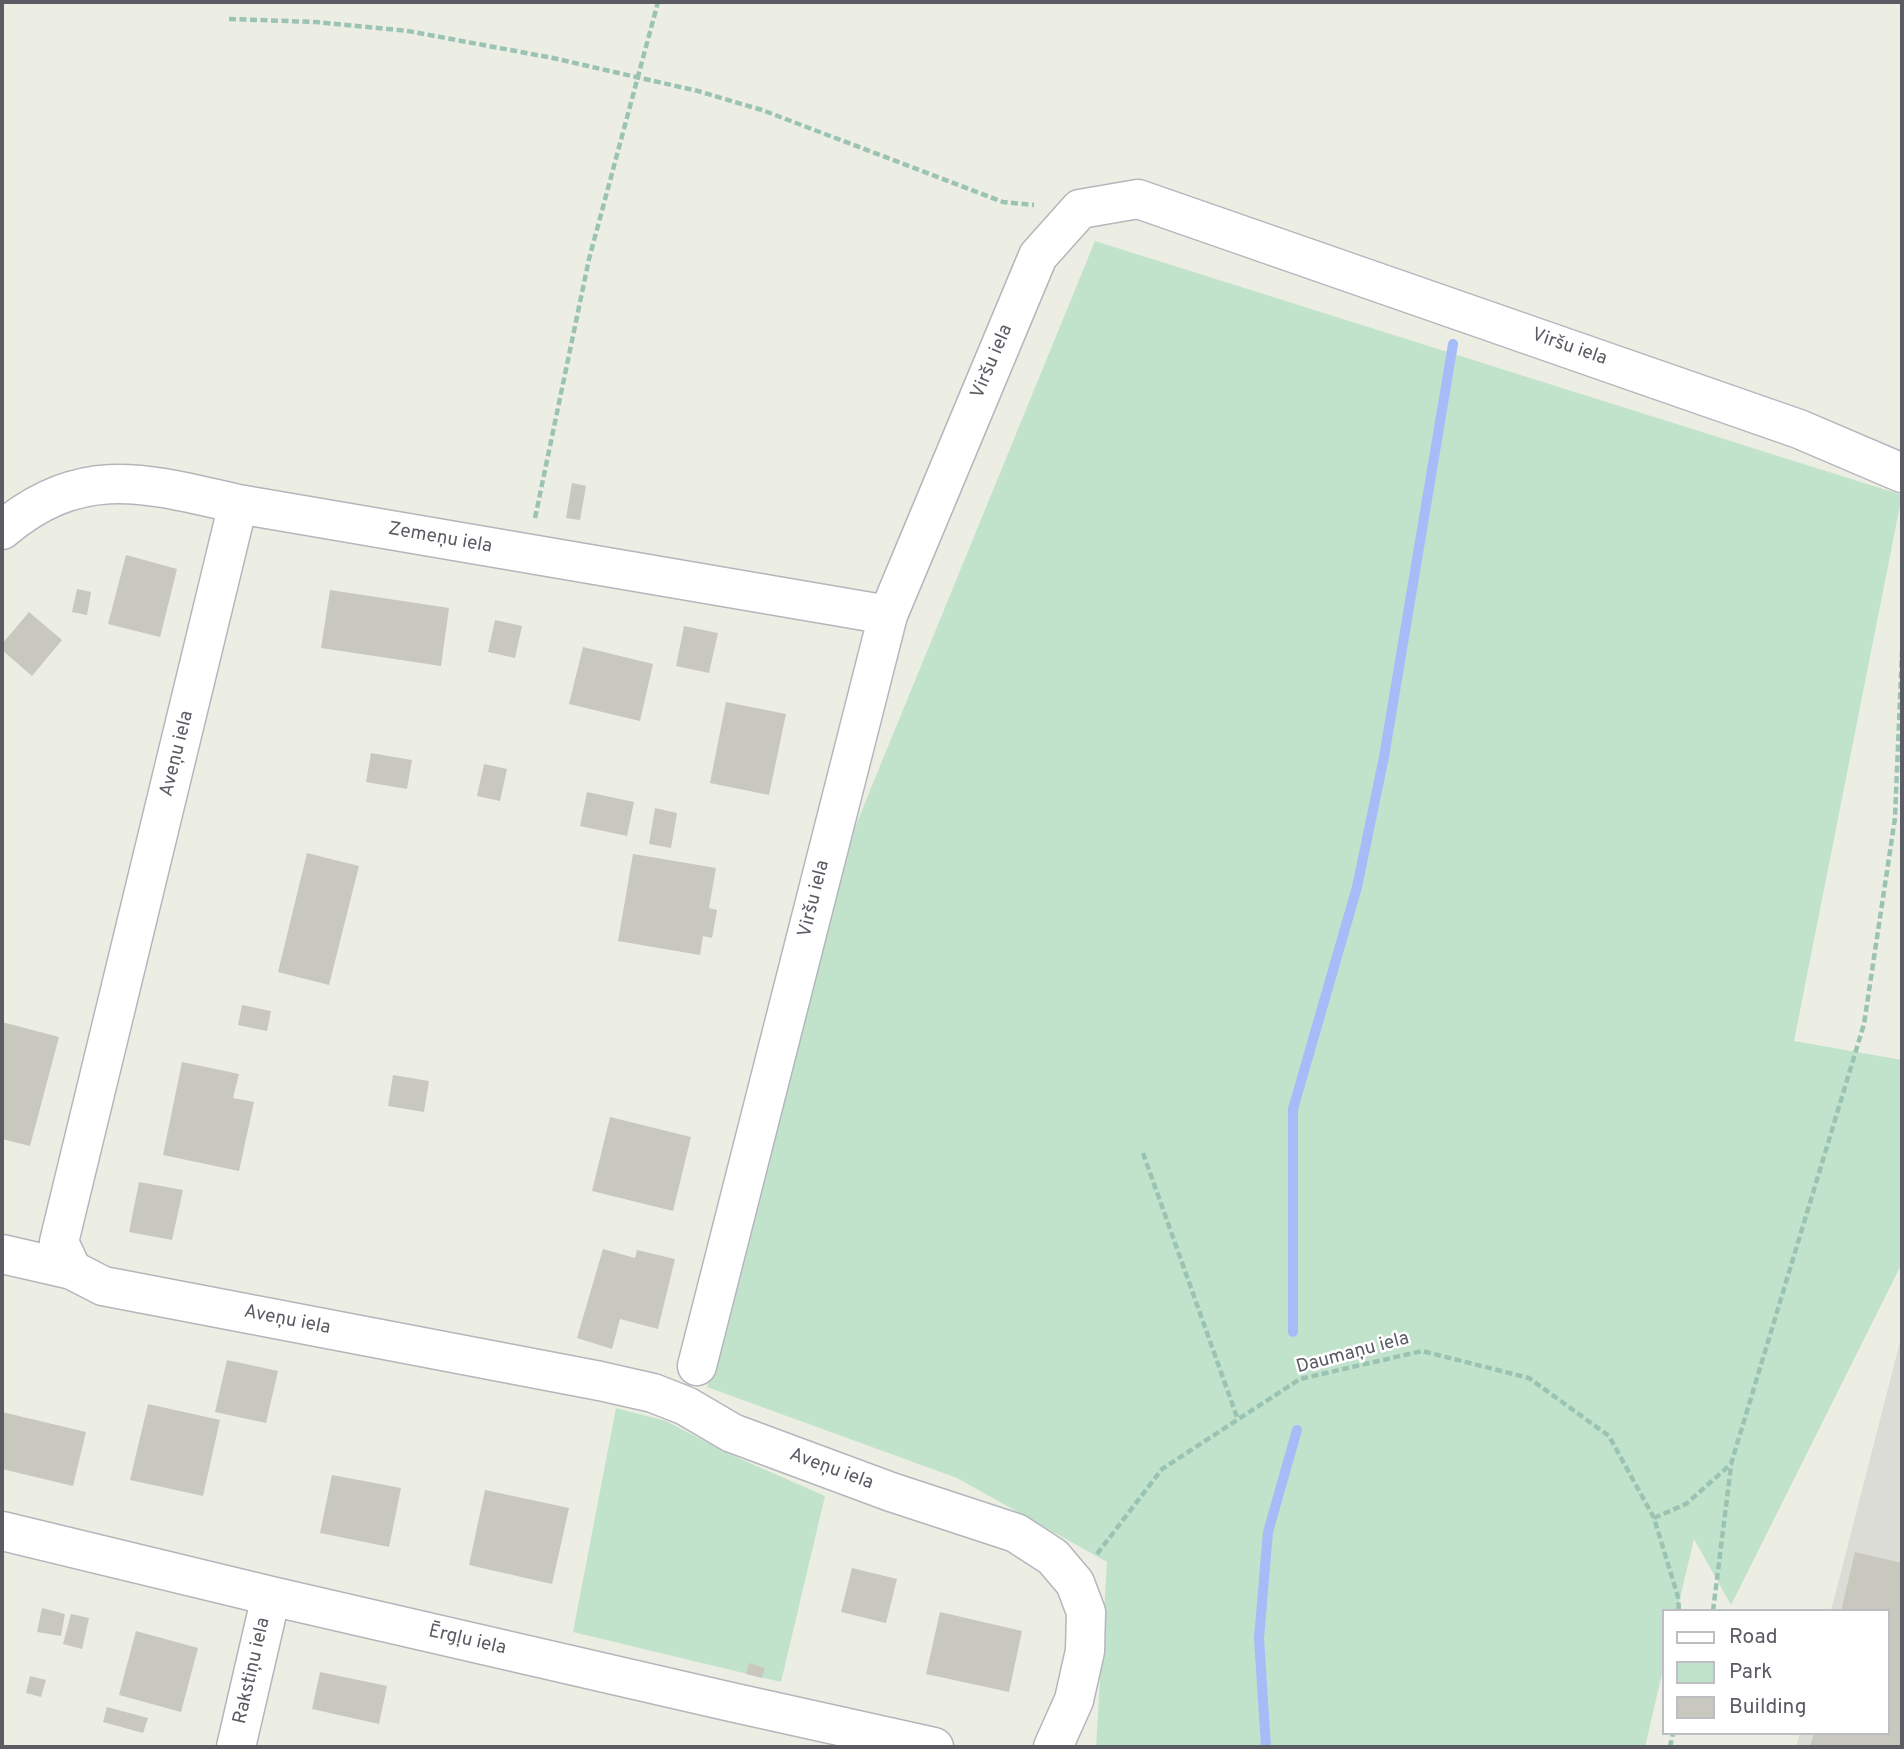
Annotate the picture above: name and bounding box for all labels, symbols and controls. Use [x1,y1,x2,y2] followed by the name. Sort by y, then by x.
[967,321,1019,403] street label: Viršu iela
[1528,324,1610,372] street label: Viršu iela
[386,519,494,559] street label: Zemeņu iela
[156,709,200,799] street label: Aveņu iela
[794,858,836,940] street label: Viršu iela
[242,1301,332,1341] street label: Aveņu iela
[1294,1328,1412,1380] street label: Daumaņu iela
[786,1444,876,1496] street label: Aveņu iela
[1662,1609,1890,1735] legend
[230,1616,276,1726] street label: Rakstiņu iela
[426,1621,508,1661] street label: Ērgļu iela
[1729,1624,1778,1651] text: Road
[1729,1659,1772,1686] text: Park
[1729,1694,1807,1721] text: Building

